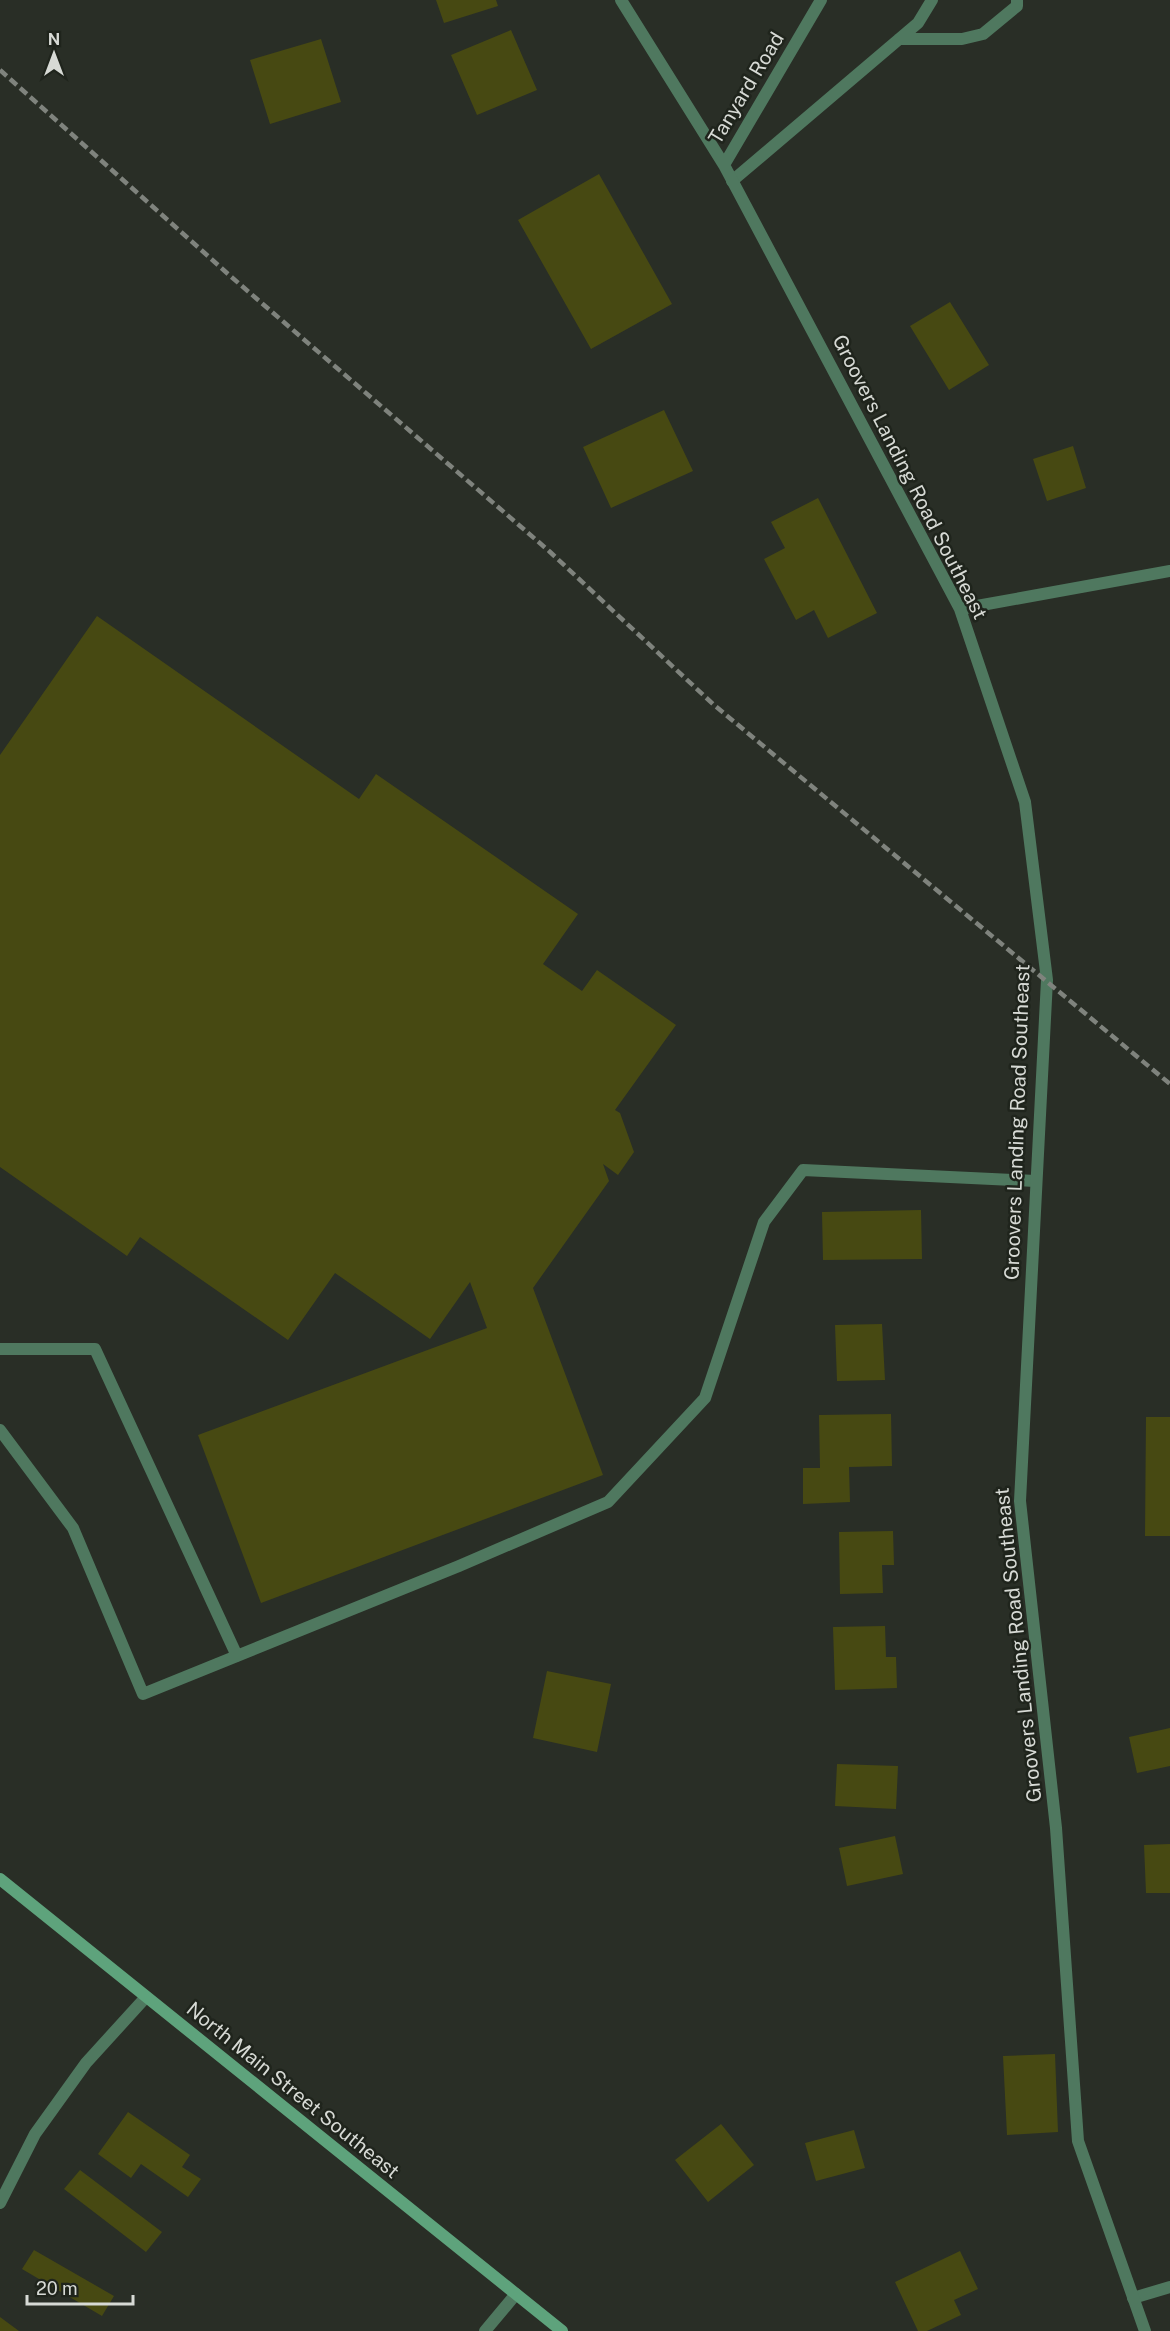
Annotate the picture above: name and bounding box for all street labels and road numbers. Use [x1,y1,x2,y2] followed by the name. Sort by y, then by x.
[703,28,789,148] street label: Tanyard Road
[828,331,992,623] street label: Groovers Landing Road Southeast
[999,964,1035,1280] street label: Groovers Landing Road Southeast
[990,1487,1046,1803] street label: Groovers Landing Road Southeast
[182,1997,404,2183] street label: North Main Street Southeast

